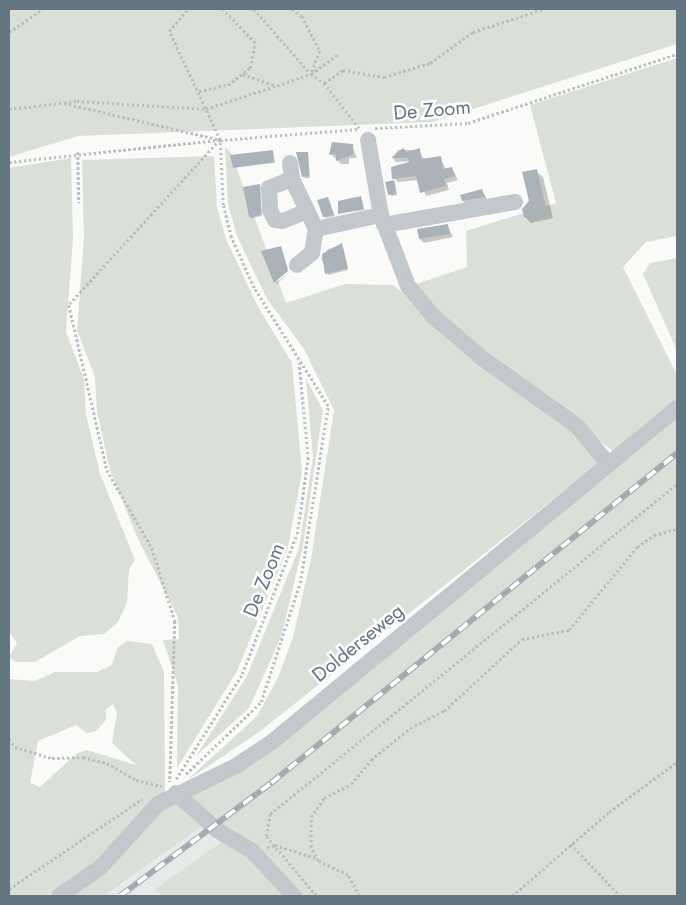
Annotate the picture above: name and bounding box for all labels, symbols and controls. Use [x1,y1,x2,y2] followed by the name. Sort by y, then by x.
[392,95,472,125] street label: De Zoom
[238,540,290,620] street label: De Zoom
[307,599,409,687] street label: Dolderseweg

